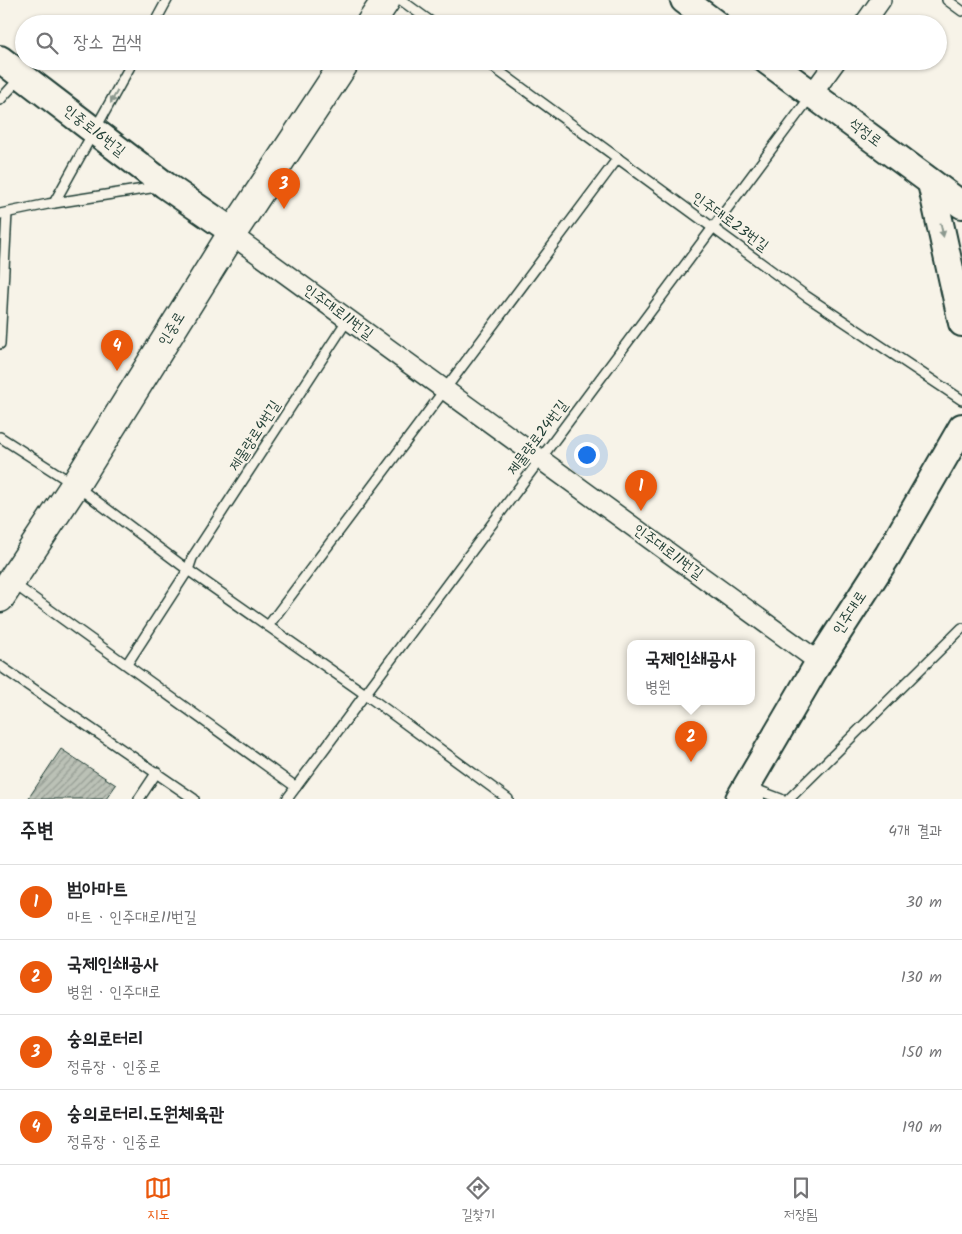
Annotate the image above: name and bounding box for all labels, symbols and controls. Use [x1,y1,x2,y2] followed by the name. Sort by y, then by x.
[15,15,947,70] search box
[73,28,142,58] text: 장소 검색
[33,29,61,57] icon: search
[110,89,118,104] one-way arrow
[58,99,130,163] street label: 인중로16번길
[843,113,887,153] street label: 석정로
[268,168,300,209] pin: 3
[687,186,773,258] street label: 인주대로23번길
[938,223,946,238] one-way arrow
[298,278,378,346] street label: 인주대로11번길
[152,307,192,351] street label: 인중로
[101,330,133,371] pin: 4
[502,395,574,481] street label: 제물량로24번길
[223,396,287,476] street label: 제물량로4번길
[574,442,600,468] your location
[625,470,657,511] pin: 1
[628,518,708,586] street label: 인주대로11번길
[827,586,873,640] street label: 인주대로
[627,640,755,705] popup
[645,645,737,675] text: 국제인쇄공사
[645,675,671,700] text: 병원
[675,721,707,762] pin: 2
[20,815,54,848] text: 주변
[888,819,942,844] text: 4개 결과
[67,875,128,905] text: 범아마트
[34,890,38,915] text: 1
[906,890,942,915] text: 30 m
[67,905,197,930] text: 마트 · 인주대로11번길
[67,950,159,980] text: 국제인쇄공사
[31,965,41,990] text: 2
[901,965,942,990] text: 130 m
[67,980,161,1005] text: 병원 · 인주대로
[67,1025,143,1055] text: 숭의로터리
[32,1040,40,1065] text: 3
[901,1040,942,1065] text: 150 m
[67,1055,161,1080] text: 정류장 · 인중로
[67,1100,224,1130] text: 숭의로터리.도원체육관
[32,1115,40,1140] text: 4
[902,1115,942,1140] text: 190 m
[67,1130,161,1155] text: 정류장 · 인중로
[144,1174,172,1226] tab: 지도
[461,1174,495,1226] tab: 길찾기
[784,1174,818,1226] tab: 저장됨

